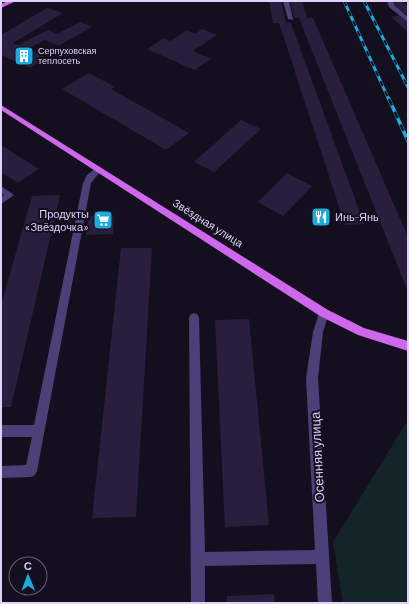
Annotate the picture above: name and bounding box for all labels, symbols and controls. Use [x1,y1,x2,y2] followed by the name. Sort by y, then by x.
[13,45,35,67] building icon: Серпуховская теплосеть
[38,45,97,66] place label: Серпуховская теплосеть
[171,196,247,250] street label: Звёздная улица
[310,206,332,228] restaurant icon: Инь-Янь
[25,207,89,233] place label: Продукты «Звёздочка»
[92,209,114,231] supermarket icon: Продукты «Звёздочка»
[335,210,379,223] place label: Инь-Янь
[307,411,327,503] street label: Осенняя улица
[8,556,48,596] north arrow
[24,559,32,572] text: С

